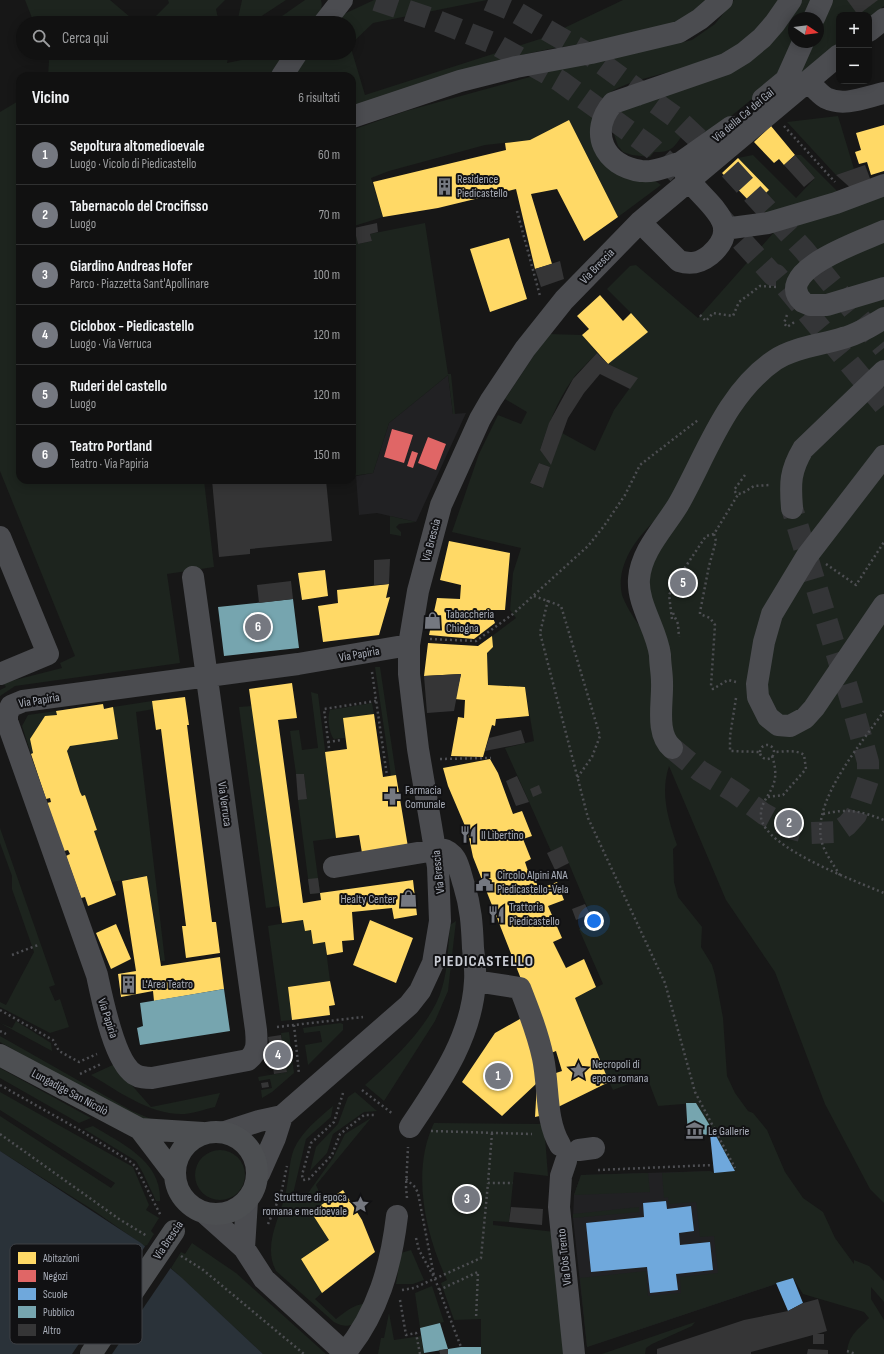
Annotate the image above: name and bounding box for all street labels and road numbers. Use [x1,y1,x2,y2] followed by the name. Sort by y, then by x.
[709,85,777,145] street label: Via della Ca' dei Gai
[577,245,618,287] street label: Via Brescia
[419,517,444,563] street label: Via Brescia
[338,643,381,665] street label: Via Papiria
[18,690,61,711] street label: Via Papiria
[214,781,235,828] street label: Via Verruca
[429,849,448,894] street label: Via Brescia
[94,996,121,1040] street label: Via Papiria
[29,1066,111,1119] street label: Lungadige San Nicolò
[150,1218,187,1263] street label: Via Brescia
[554,1228,575,1286] street label: Via Dòs Trento

